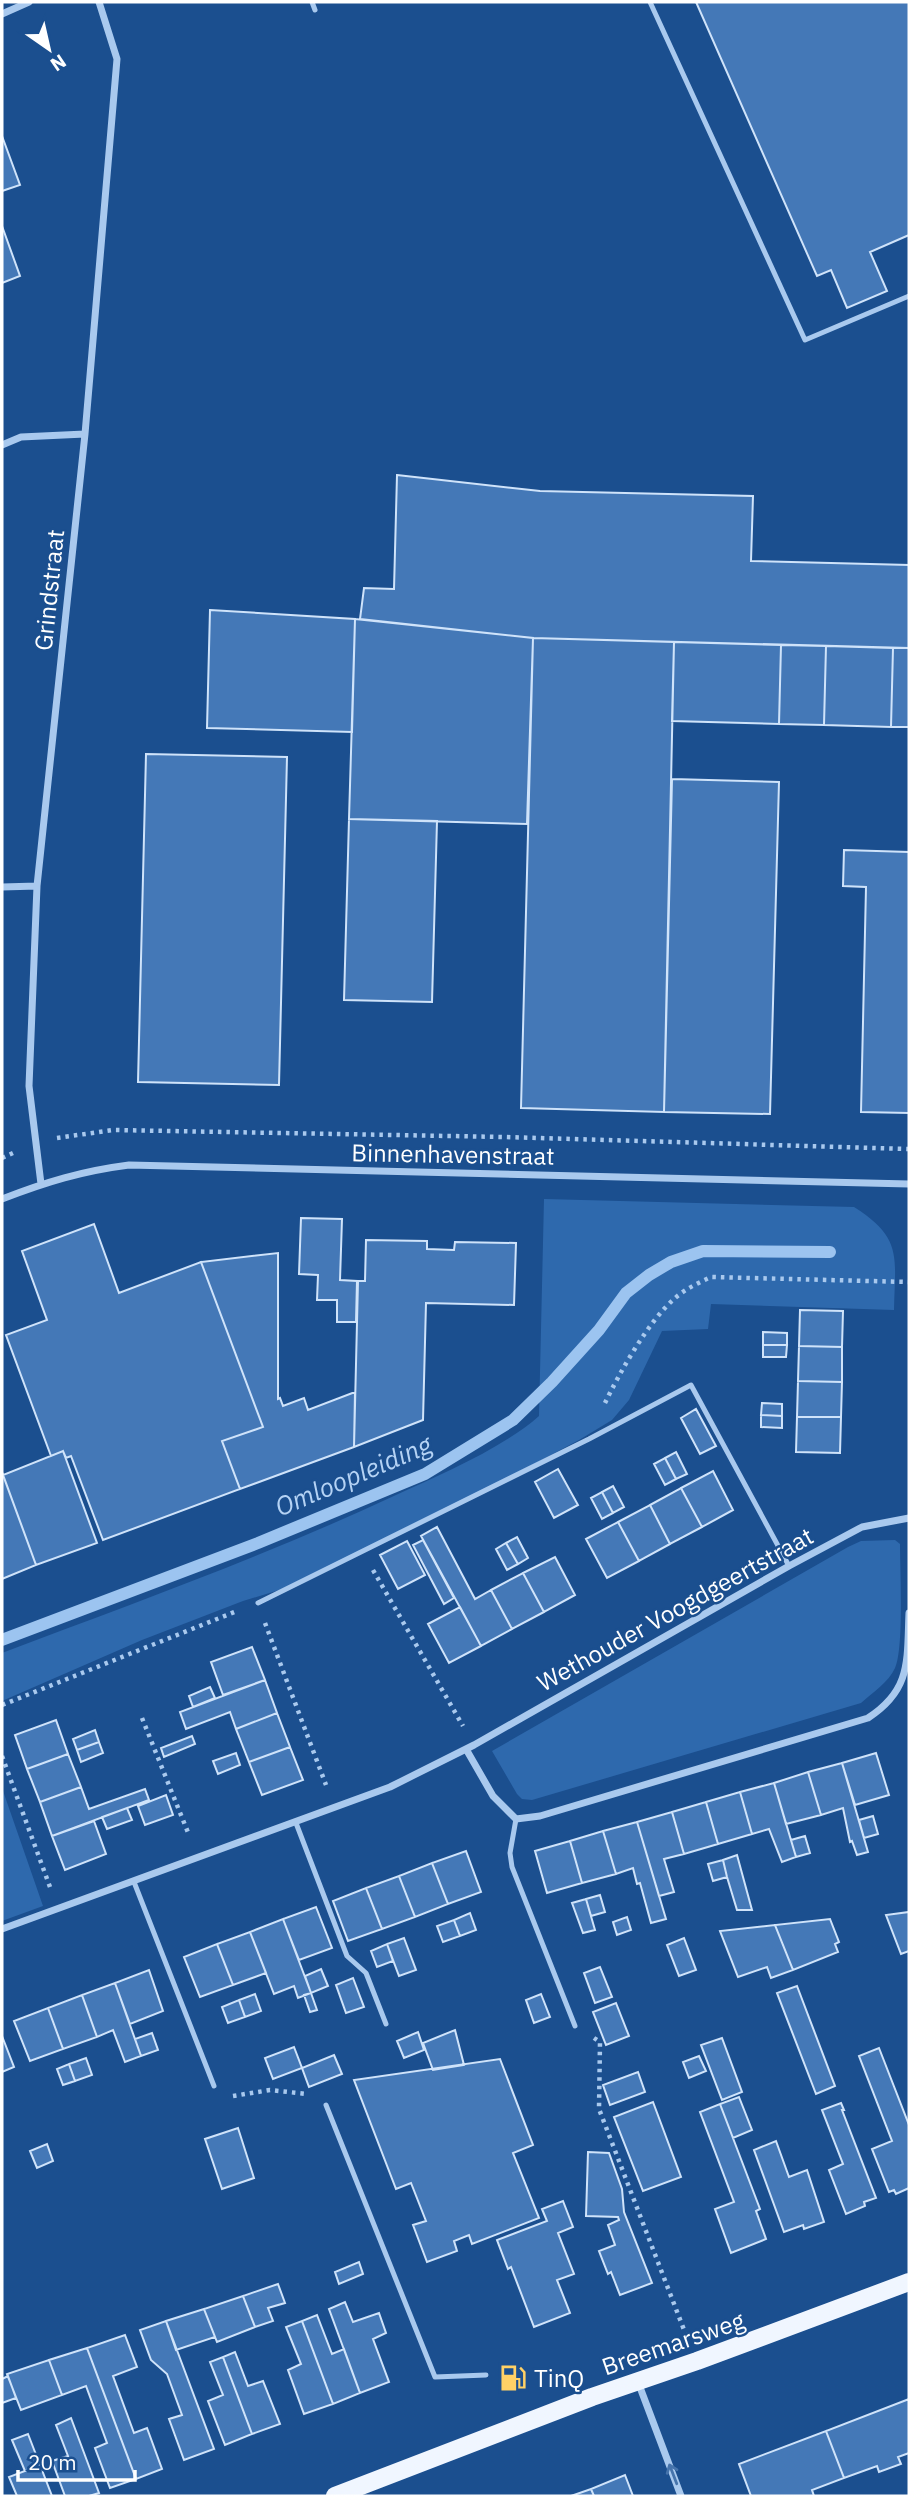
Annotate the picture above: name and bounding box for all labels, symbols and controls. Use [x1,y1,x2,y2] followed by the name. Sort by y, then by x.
[14,14,84,84] north arrow
[46,49,71,77] text: N
[27,528,71,652] street label: Grindstraat
[351,1136,555,1172] street label: Binnenhavenstraat
[270,1426,438,1523] water label: Omloopleiding
[531,1520,819,1698] street label: Wethouder Voogdgeertstraat
[597,2304,749,2382] street label: Breemarsweg
[534,2362,584,2394] place label: TinQ
[498,2363,528,2393] fuel station icon: TinQ
[18,2438,135,2482] scale bar
[28,2448,77,2476] text: 20 m
[665,2463,678,2485] one-way arrow

